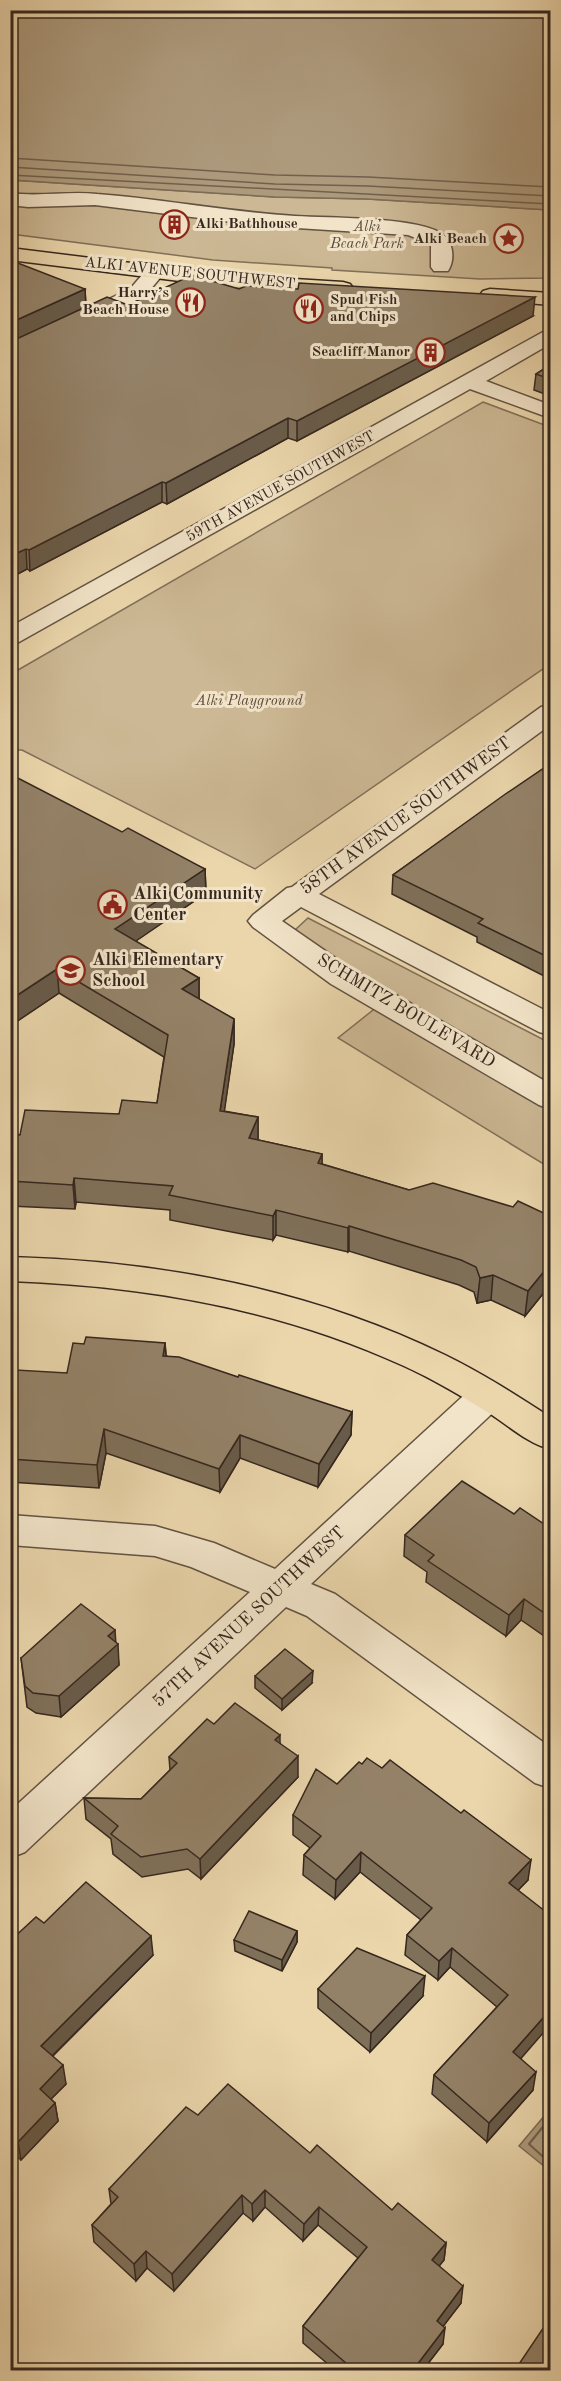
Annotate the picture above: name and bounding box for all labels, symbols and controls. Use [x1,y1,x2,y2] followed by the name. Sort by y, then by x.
[158,208,190,240] building icon: Alki Bathhouse
[195,217,298,232] place label: Alki Bathhouse
[329,220,404,252] park label: Alki Beach Park
[492,223,524,255] place icon: Alki Beach
[413,232,487,247] place label: Alki Beach
[84,255,296,293] street label: ALKI AVENUE SOUTHWEST
[82,286,169,318] place label: Harry’s Beach House
[174,286,206,318] restaurant icon: Harry’s Beach House
[293,293,325,325] restaurant icon: Spud Fish and Chips
[330,293,397,325] place label: Spud Fish and Chips
[415,336,447,368] building icon: Seacliff Manor
[312,345,410,360] place label: Seacliff Manor
[184,429,378,545] street label: 59TH AVENUE SOUTHWEST
[194,694,304,709] park label: Alki Playground
[297,734,515,898] street label: 58TH AVENUE SOUTHWEST
[133,885,264,924] place label: Alki Community Center
[96,888,128,920] public building icon: Alki Community Center
[92,951,224,990] place label: Alki Elementary School
[314,951,498,1071] street label: SCHMITZ BOULEVARD
[55,954,87,986] school or university icon: Alki Elementary School
[149,1523,349,1711] street label: 57TH AVENUE SOUTHWEST

